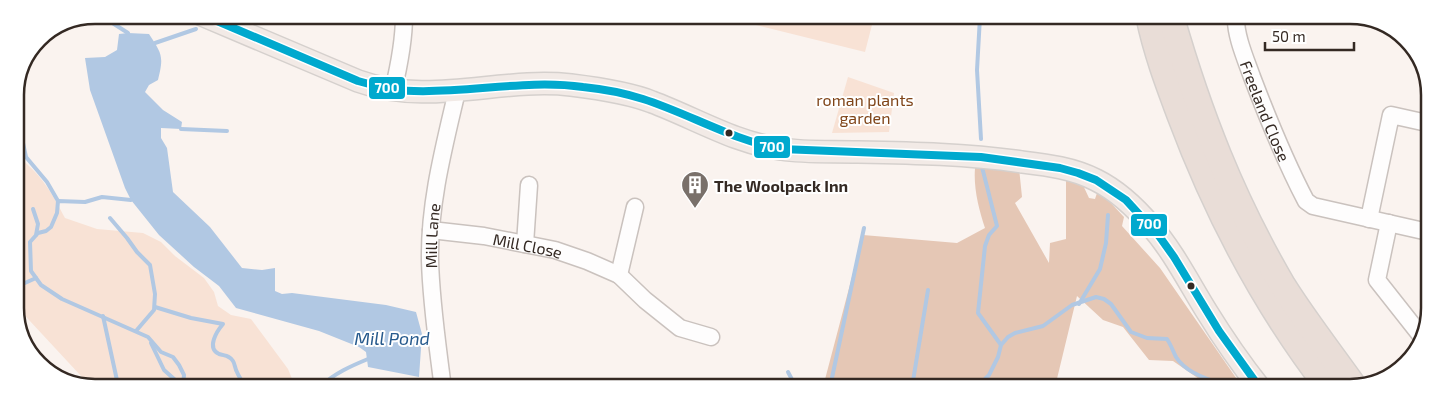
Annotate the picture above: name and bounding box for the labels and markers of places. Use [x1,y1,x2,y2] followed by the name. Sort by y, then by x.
[724,128,734,138] unlabelled marker
[680,170,710,209] building icon: The Woolpack Inn
[714,176,848,195] place label: The Woolpack Inn
[1186,281,1196,291] unlabelled marker

